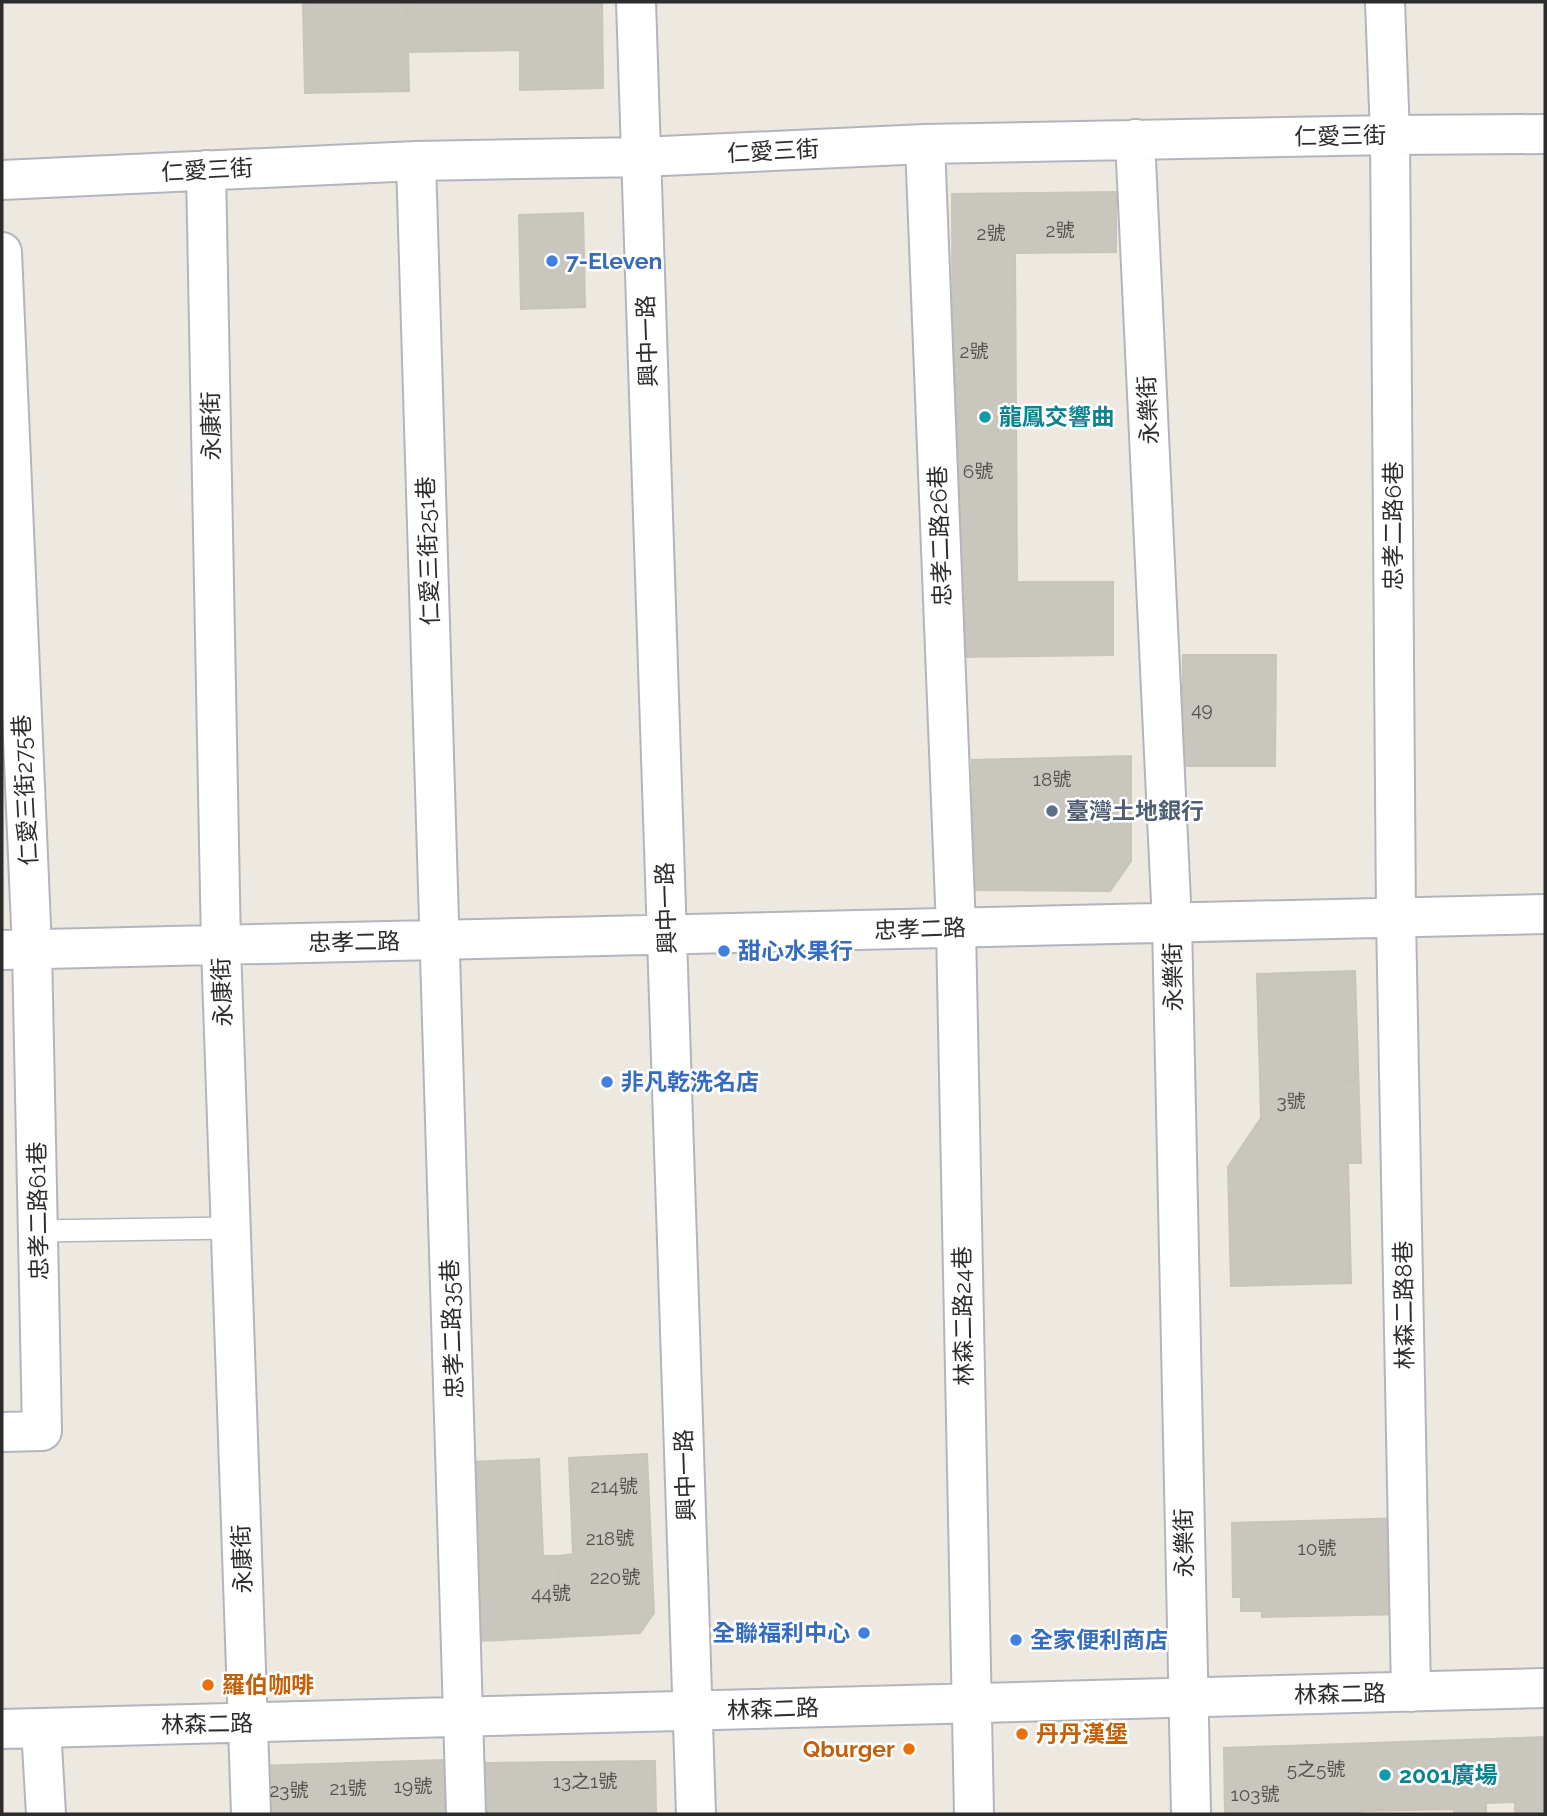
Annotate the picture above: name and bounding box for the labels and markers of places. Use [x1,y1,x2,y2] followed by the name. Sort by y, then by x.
[566,247,662,274] place label: 7-Eleven
[544,253,560,269] marker: 7-Eleven
[999,403,1114,430] place label: 龍鳳交響曲
[977,409,993,425] marker: 龍鳳交響曲
[1066,797,1204,824] place label: 臺灣土地銀行
[1044,803,1060,819] marker: 臺灣土地銀行
[738,937,853,964] place label: 甜心水果行
[716,943,732,959] marker: 甜心水果行
[621,1068,759,1095] place label: 非凡乾洗名店
[599,1074,615,1090] marker: 非凡乾洗名店
[712,1619,850,1646] place label: 全聯福利中心
[856,1625,872,1641] marker: 全聯福利中心
[1030,1626,1168,1653] place label: 全家便利商店
[1008,1632,1024,1648] marker: 全家便利商店
[222,1671,314,1698] place label: 羅伯咖啡
[200,1677,216,1693] marker: 羅伯咖啡
[1036,1720,1128,1747] place label: 丹丹漢堡
[1014,1726,1030,1742] marker: 丹丹漢堡
[803,1735,895,1762] place label: Qburger
[901,1741,917,1757] marker: Qburger
[1399,1761,1498,1788] place label: 2001廣場
[1377,1767,1393,1783] marker: 2001廣場

